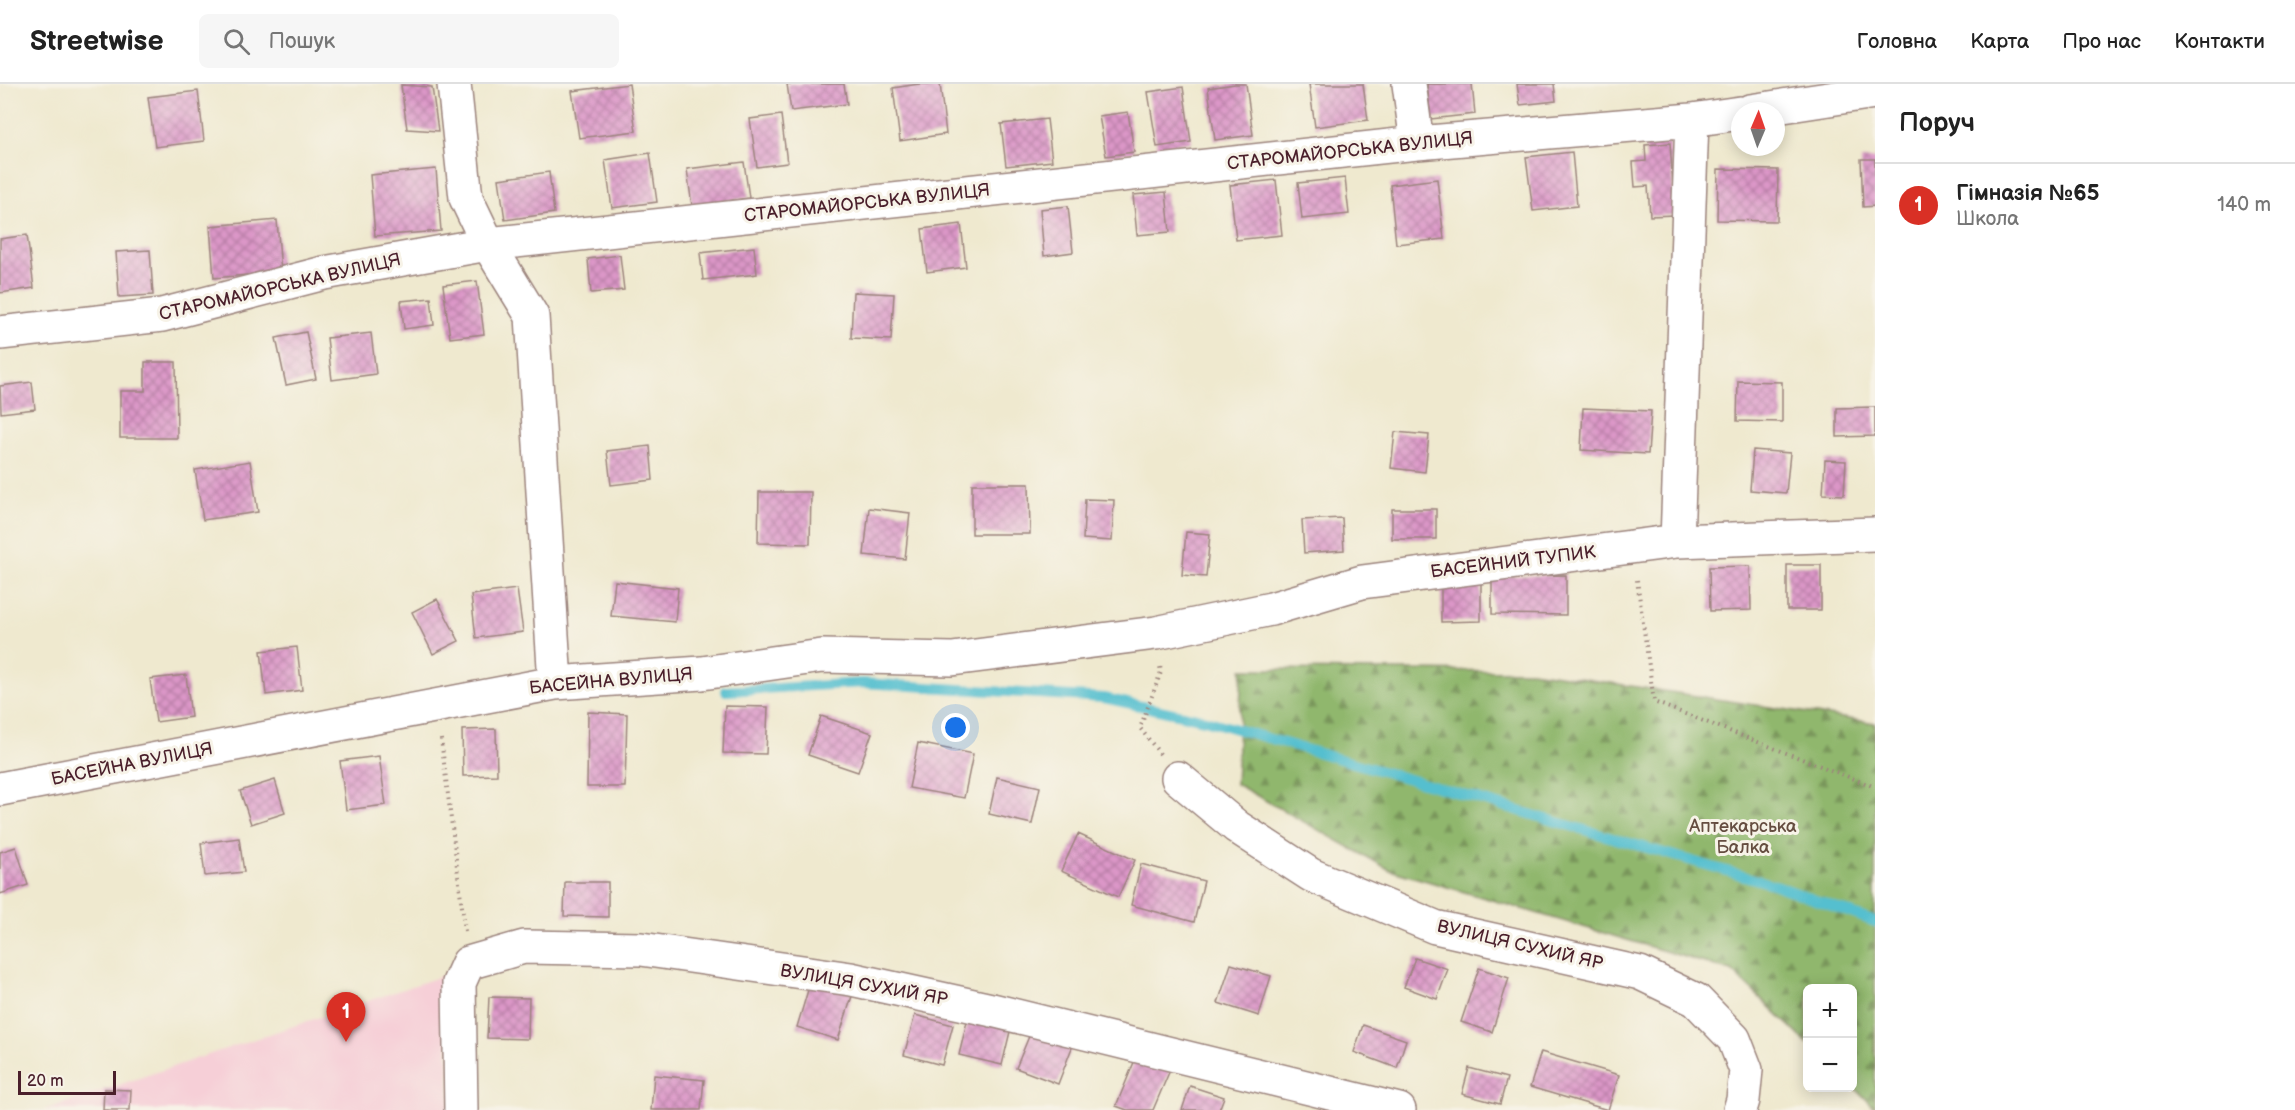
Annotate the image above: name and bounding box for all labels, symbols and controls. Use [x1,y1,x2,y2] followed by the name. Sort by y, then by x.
[199,14,619,68] search box
[30,25,163,58] text: Streetwise
[220,25,253,58] icon: search
[268,28,335,55] text: Пошук
[1857,29,1937,54] text: Головна
[1970,29,2029,54] text: Карта
[2062,29,2141,54] text: Про нас
[2174,29,2265,54] text: Контакти
[1731,102,1785,156] north arrow
[1899,108,1975,139] text: Поруч
[1226,128,1474,174] street label: СТАРОМАЙОРСЬКА ВУЛИЦЯ
[743,180,991,226] street label: СТАРОМАЙОРСЬКА ВУЛИЦЯ
[1956,180,2099,207] text: Гімназія №65
[1914,193,1923,217] text: 1
[2217,193,2271,217] text: 140 m
[1956,207,2019,231] text: Школа
[157,249,403,325] street label: СТАРОМАЙОРСЬКА ВУЛИЦЯ
[1429,541,1597,583] street label: БАСЕЙНИЙ ТУПИК
[528,663,694,699] street label: БАСЕЙНА ВУЛИЦЯ
[941,713,970,742] your location
[49,738,215,790] street label: БАСЕЙНА ВУЛИЦЯ
[1688,816,1797,858] park label: Аптекарська Балка
[1435,916,1606,974] street label: ВУЛИЦЯ СУХИЙ ЯР
[779,960,950,1010] street label: ВУЛИЦЯ СУХИЙ ЯР
[1803,984,1857,1092] map controls
[1803,984,1857,1038] button: +
[326,992,366,1042] pin: 1
[1803,1038,1857,1092] button: −
[18,1068,116,1096] scale bar
[27,1072,63,1091] text: 20 m

